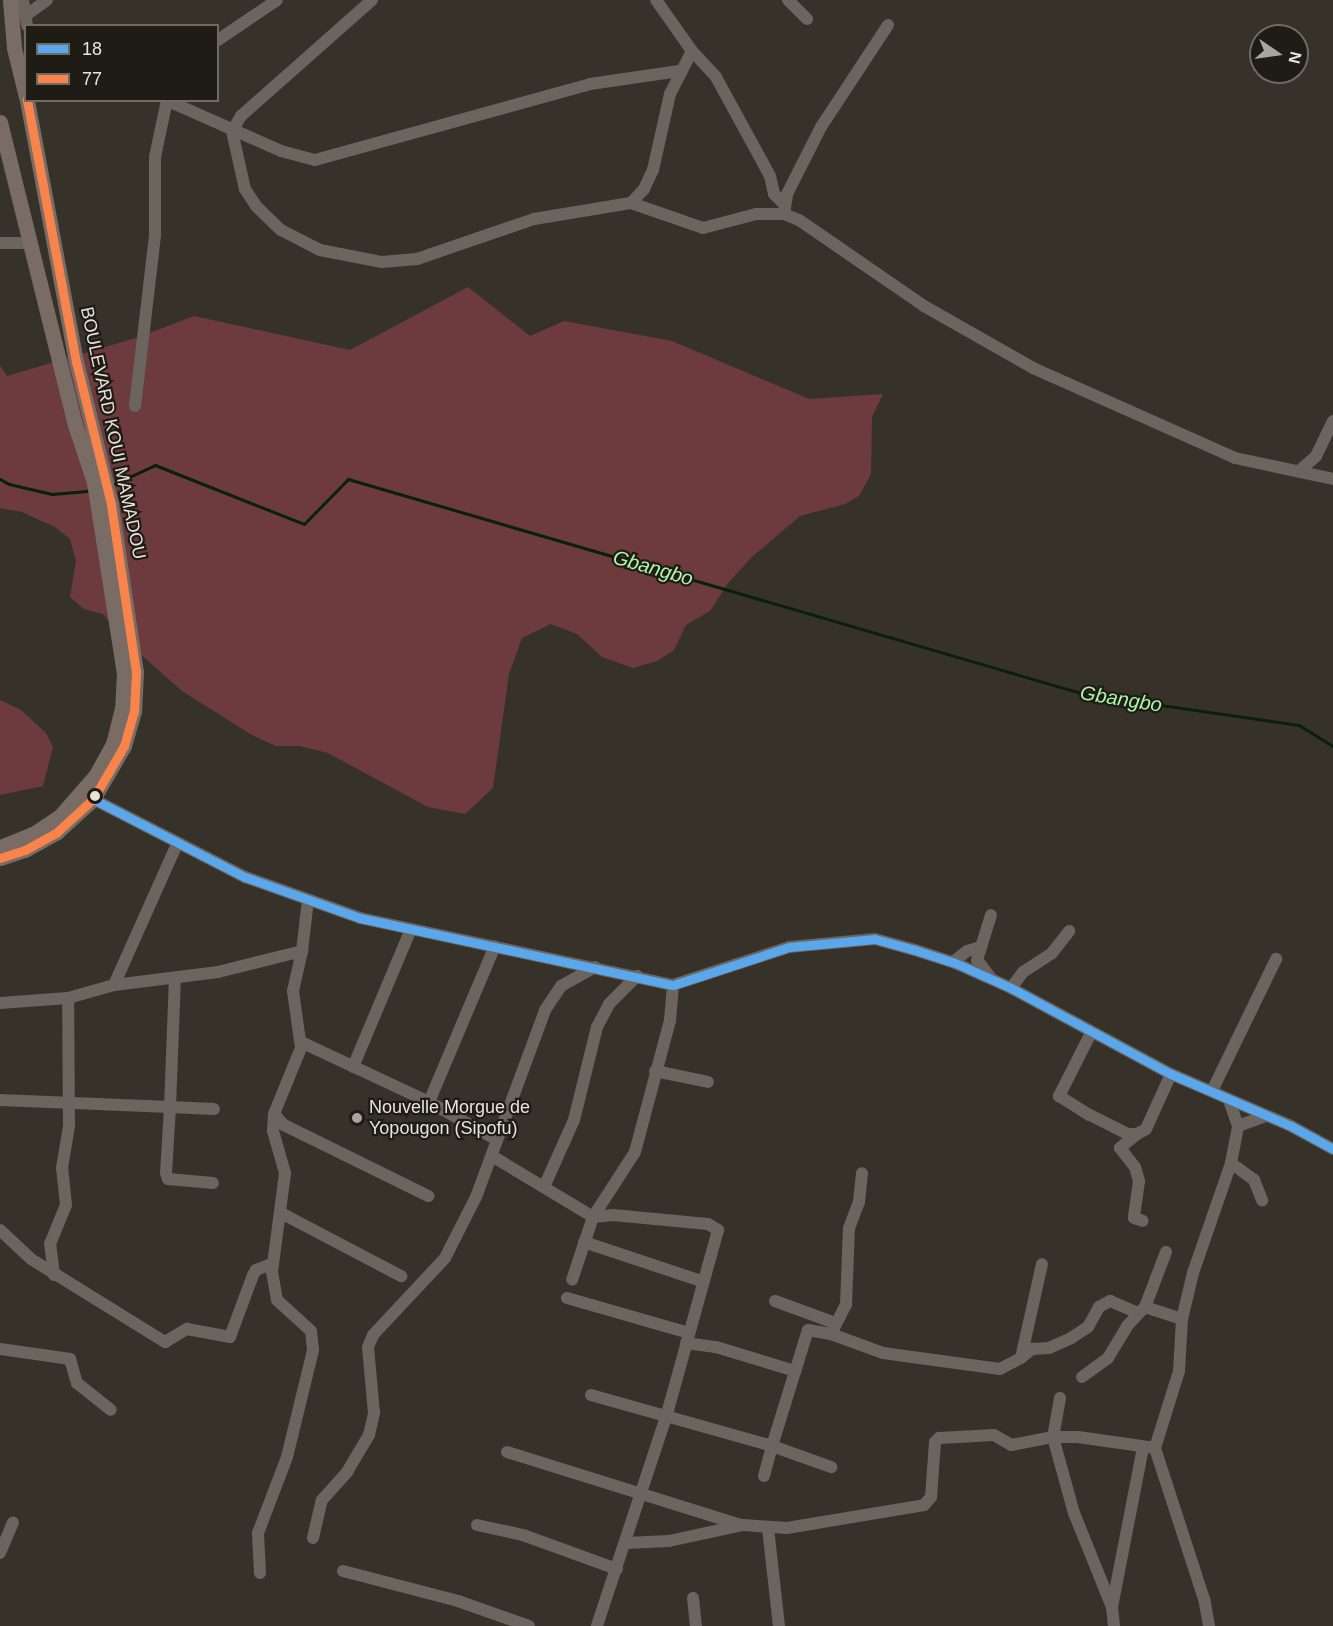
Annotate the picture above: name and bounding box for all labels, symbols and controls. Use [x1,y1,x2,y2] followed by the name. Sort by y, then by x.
[24,24,219,102] legend
[1249,24,1309,84] north arrow
[82,39,102,59] text: 18
[1285,50,1305,65] text: N
[82,69,102,89] text: 77
[76,305,150,561] street label: BOULEVARD KOUI MAMADOU
[610,545,696,591] water label: Gbangbo
[1078,681,1164,717] water label: Gbangbo
[89,790,101,802] unlabelled marker
[369,1097,530,1140] place label: Nouvelle Morgue de Yopougon (Sipofu)
[350,1111,364,1125] marker: Nouvelle Morgue de Yopougon (Sipofu)

